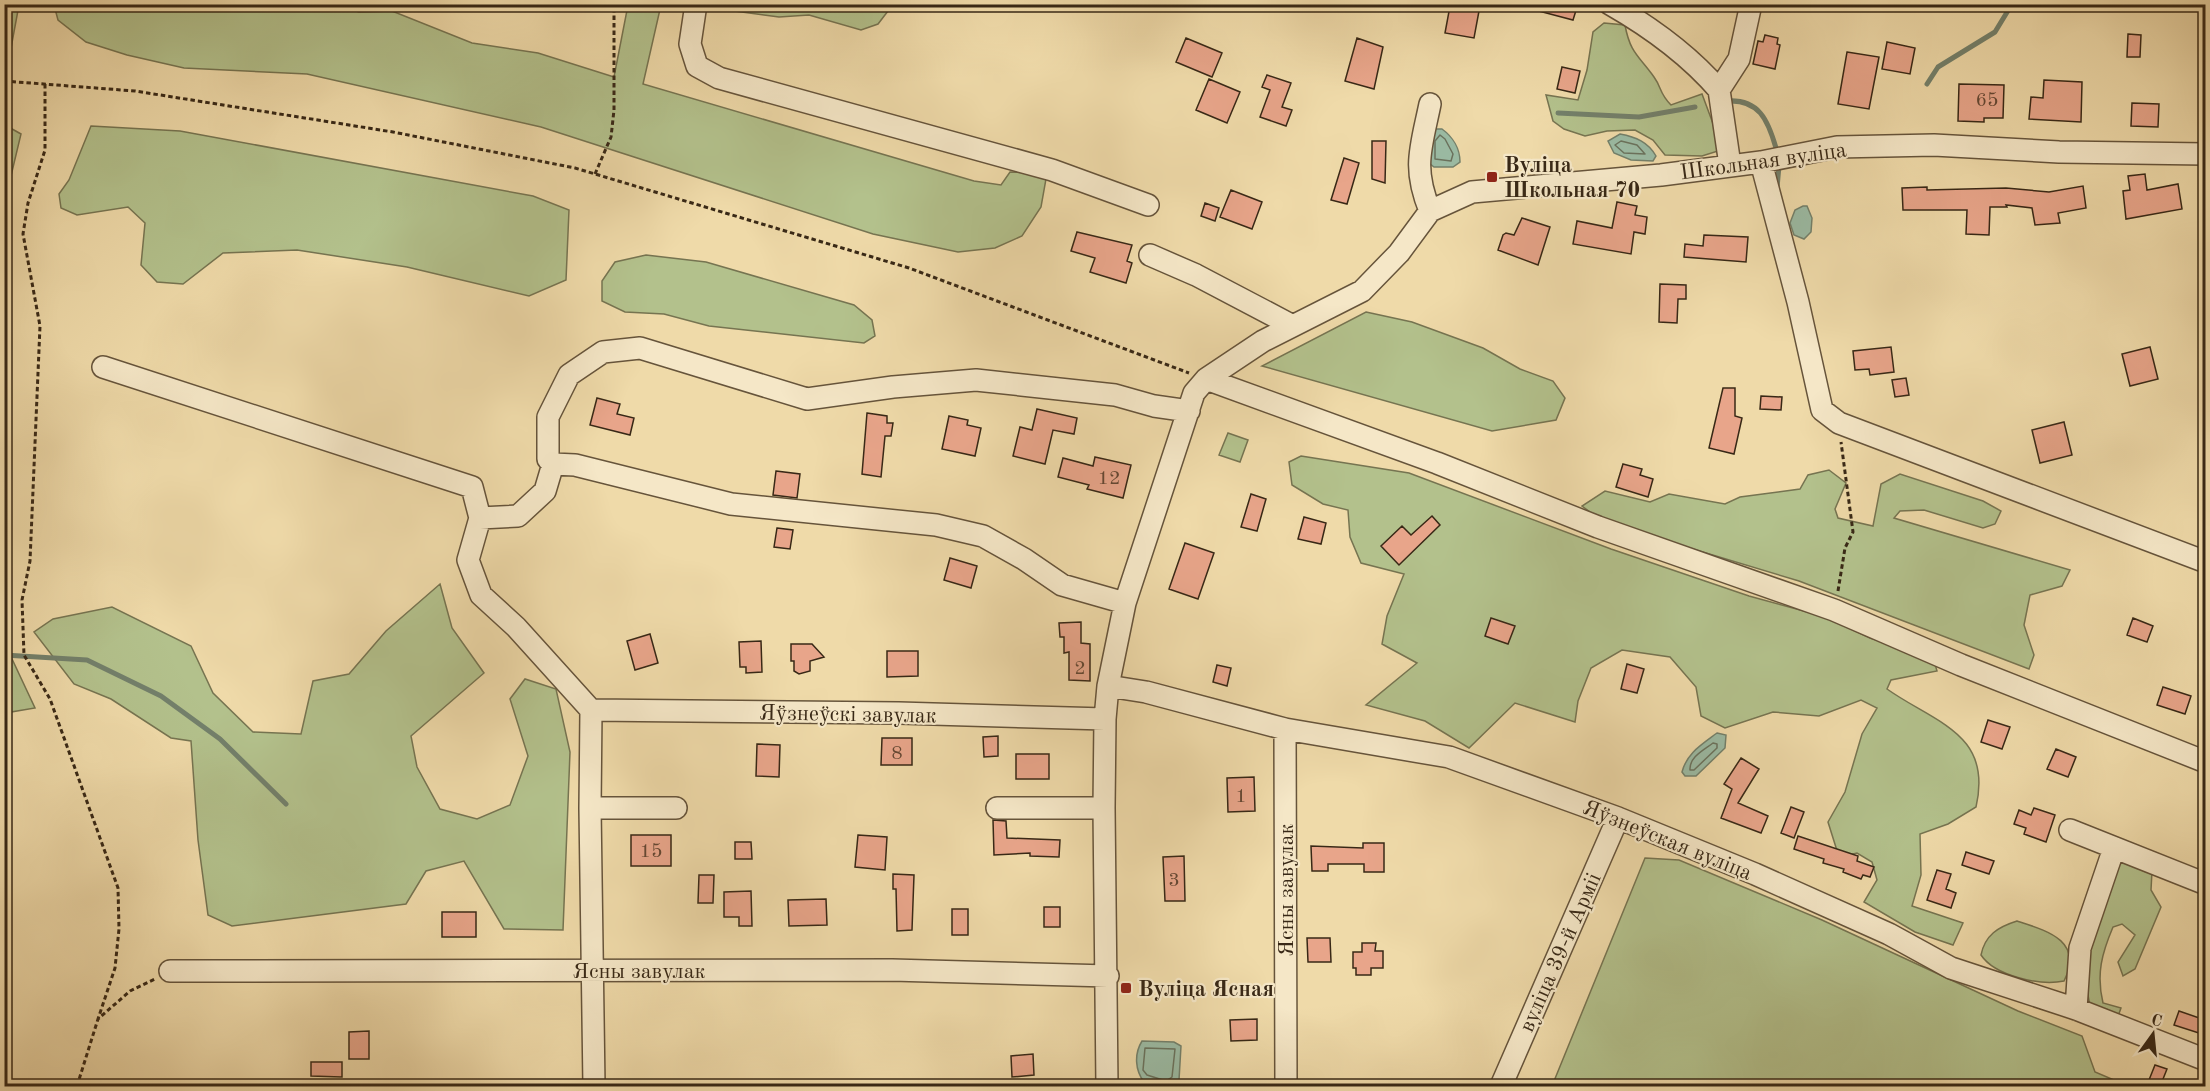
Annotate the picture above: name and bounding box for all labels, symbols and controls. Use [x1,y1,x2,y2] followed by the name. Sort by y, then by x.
[1975,91,1999,111] house number: 65
[1679,139,1848,185] street label: Школьная вуліца
[1504,155,1640,202] place label: Вуліца Школьная 70
[1485,170,1499,184] marker: Вуліца Школьная 70
[1097,469,1121,489] house number: 12
[1074,659,1086,679] house number: 2
[759,702,937,728] street label: Яўзнеўскі завулак
[891,744,903,764] house number: 8
[1235,787,1247,807] house number: 1
[1579,797,1755,885] street label: Яўзнеўская вуліца
[1276,823,1298,957] street label: Ясны завулак
[639,842,663,862] house number: 15
[1516,870,1606,1036] street label: вуліца 39-й Арміі
[1168,871,1180,891] house number: 3
[572,961,706,983] street label: Ясны завулак
[1138,979,1274,1001] place label: Вуліца Ясная
[1119,981,1133,995] marker: Вуліца Ясная
[2123,1004,2183,1064] north arrow
[2149,1012,2164,1031] text: С

